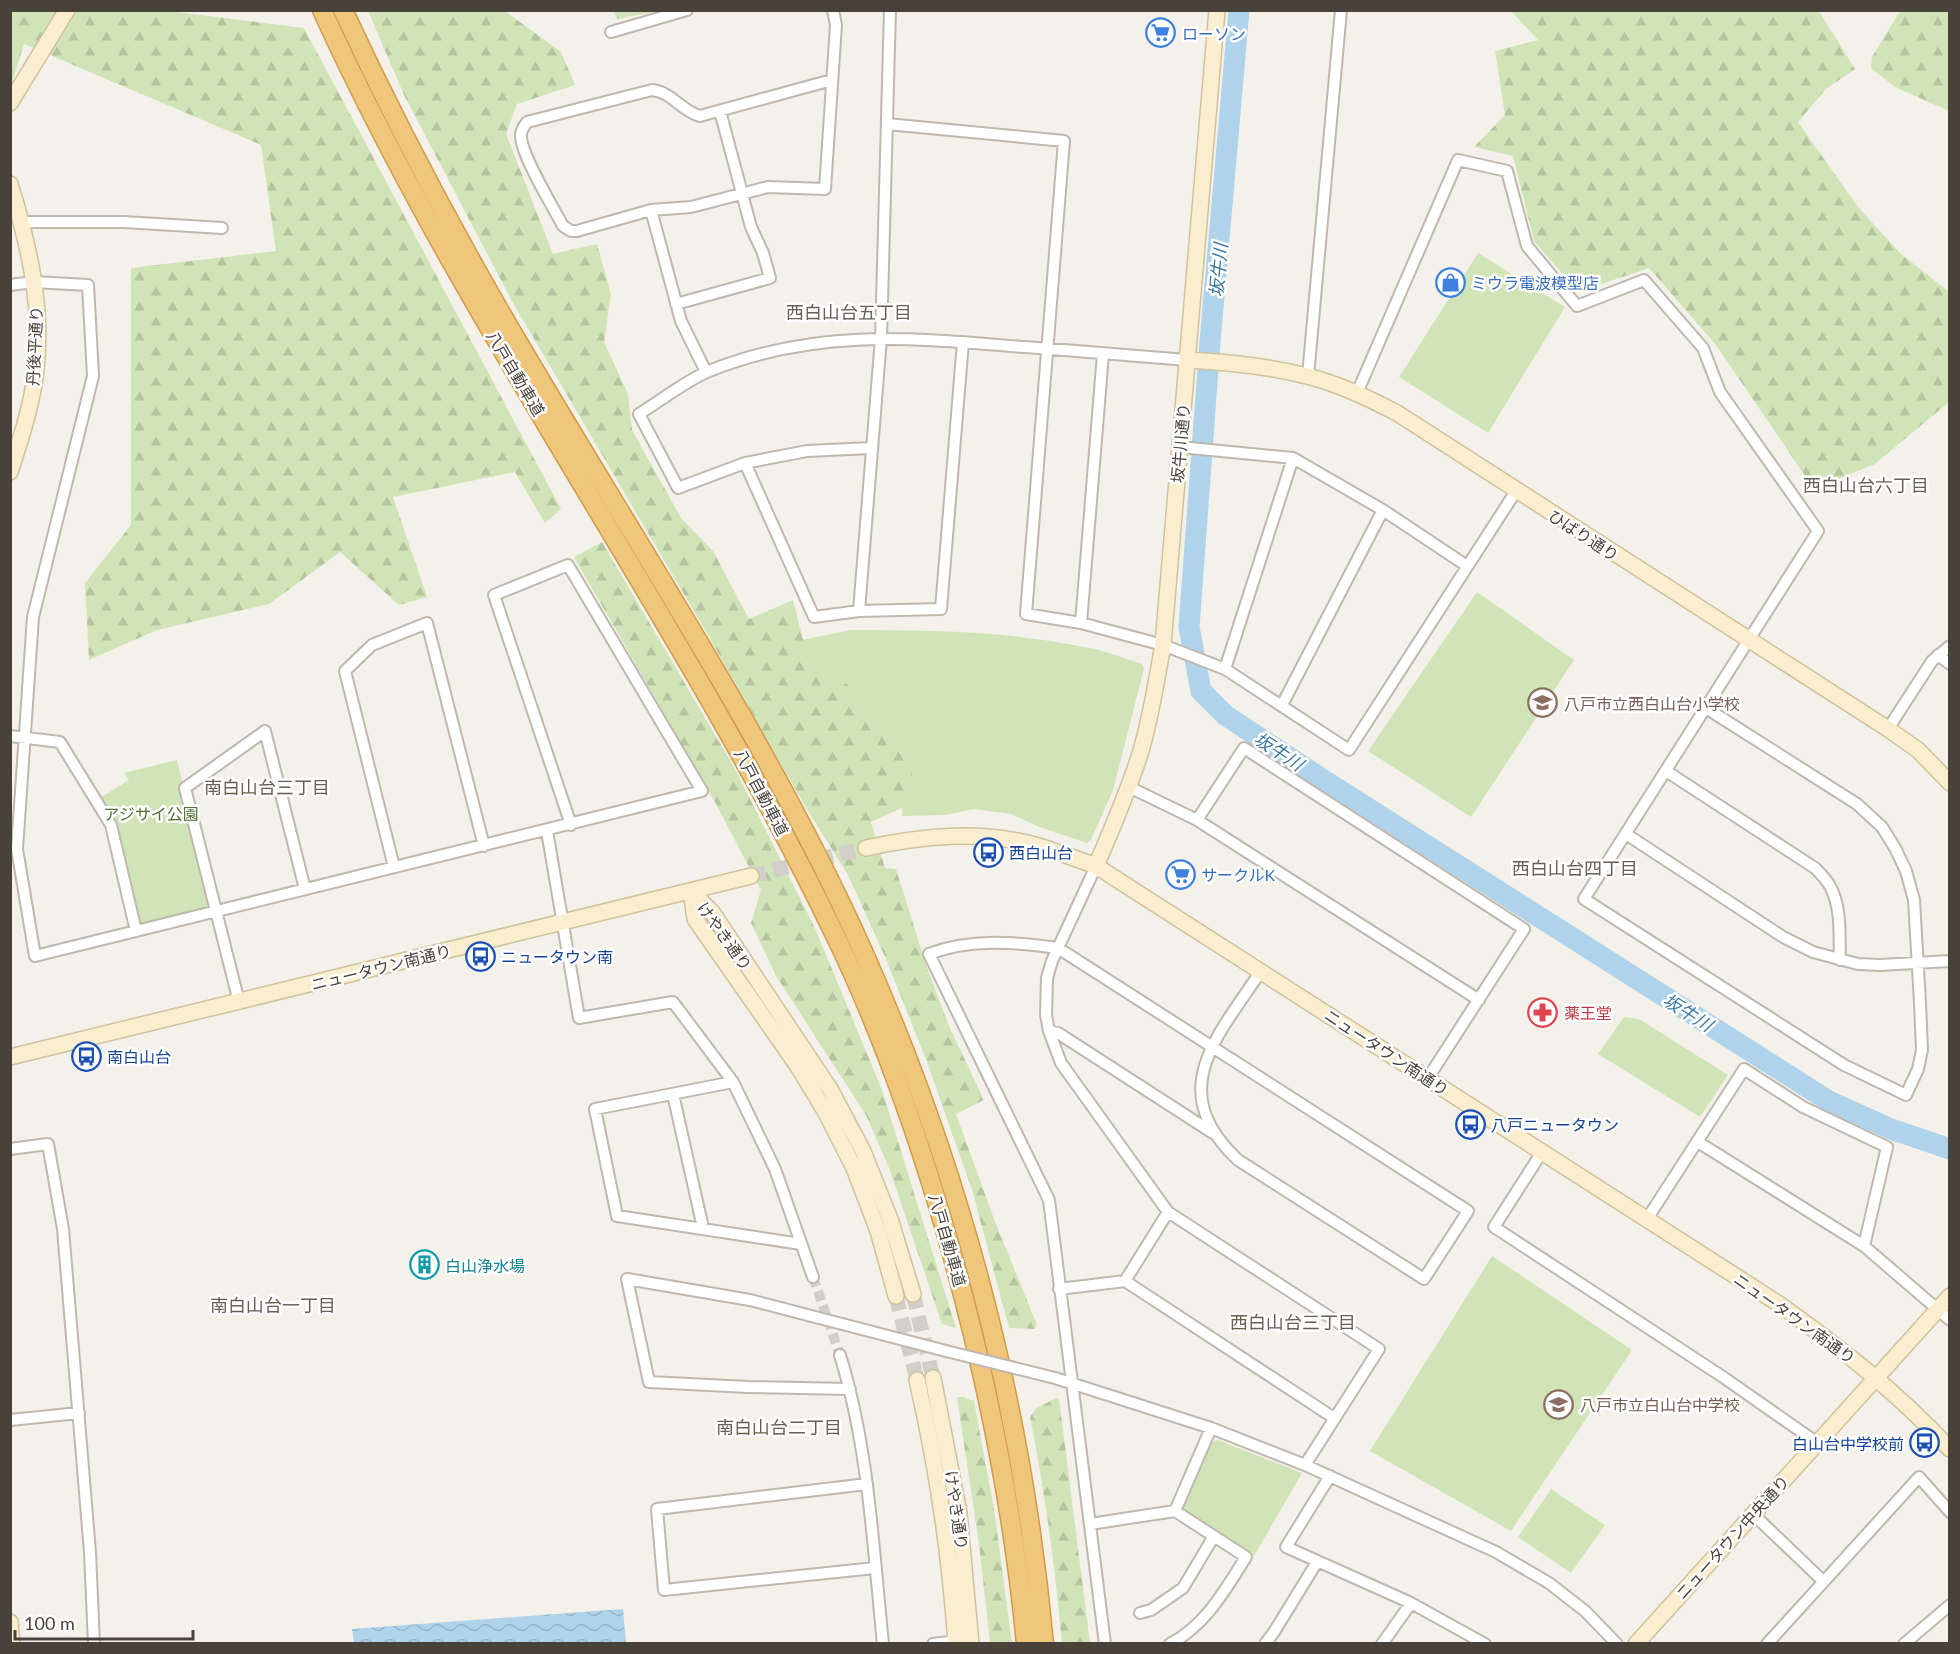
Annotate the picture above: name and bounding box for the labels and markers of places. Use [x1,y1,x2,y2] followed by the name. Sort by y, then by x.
[1145,17,1177,49] supermarket icon: ローソン
[1182,24,1246,43] place label: ローソン
[1434,266,1466,298] shop icon: ミウラ電波模型店
[1471,273,1599,292] place label: ミウラ電波模型店
[1527,687,1559,719] school or university icon: 八戸市立西白山台小学校
[1564,694,1740,713] place label: 八戸市立西白山台小学校
[972,836,1004,868] bus stop icon: 西白山台
[1009,843,1073,862] place label: 西白山台
[1164,858,1196,890] supermarket icon: サークルK
[1201,865,1276,884] place label: サークルK
[464,940,496,972] bus stop icon: ニュータウン南
[501,947,613,966] place label: ニュータウン南
[1527,996,1559,1028] pharmacy icon: 薬王堂
[1564,1003,1612,1022] place label: 薬王堂
[70,1040,102,1072] bus stop icon: 南白山台
[107,1047,171,1066] place label: 南白山台
[1454,1108,1486,1140] bus stop icon: 八戸ニュータウン
[1491,1115,1619,1134] place label: 八戸ニュータウン
[408,1249,440,1281] building icon: 白山浄水場
[445,1256,525,1275] place label: 白山浄水場
[1543,1388,1575,1420] school or university icon: 八戸市立白山台中学校
[1580,1395,1740,1414] place label: 八戸市立白山台中学校
[1909,1427,1941,1459] bus stop icon: 白山台中学校前
[1792,1434,1904,1453] place label: 白山台中学校前

